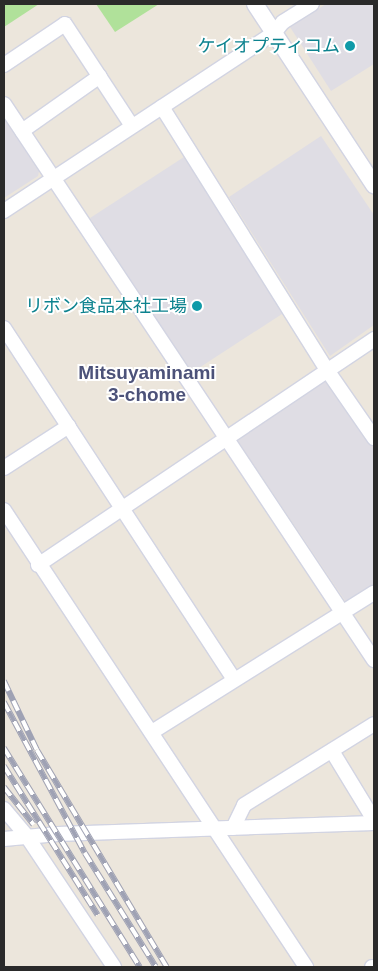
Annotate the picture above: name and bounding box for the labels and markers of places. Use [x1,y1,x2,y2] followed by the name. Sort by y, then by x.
[196,35,340,57] place label: ケイオプティコム
[344,40,356,52] marker: ケイオプティコム
[25,295,187,317] place label: リボン食品本社工場
[191,300,203,312] marker: リボン食品本社工場

